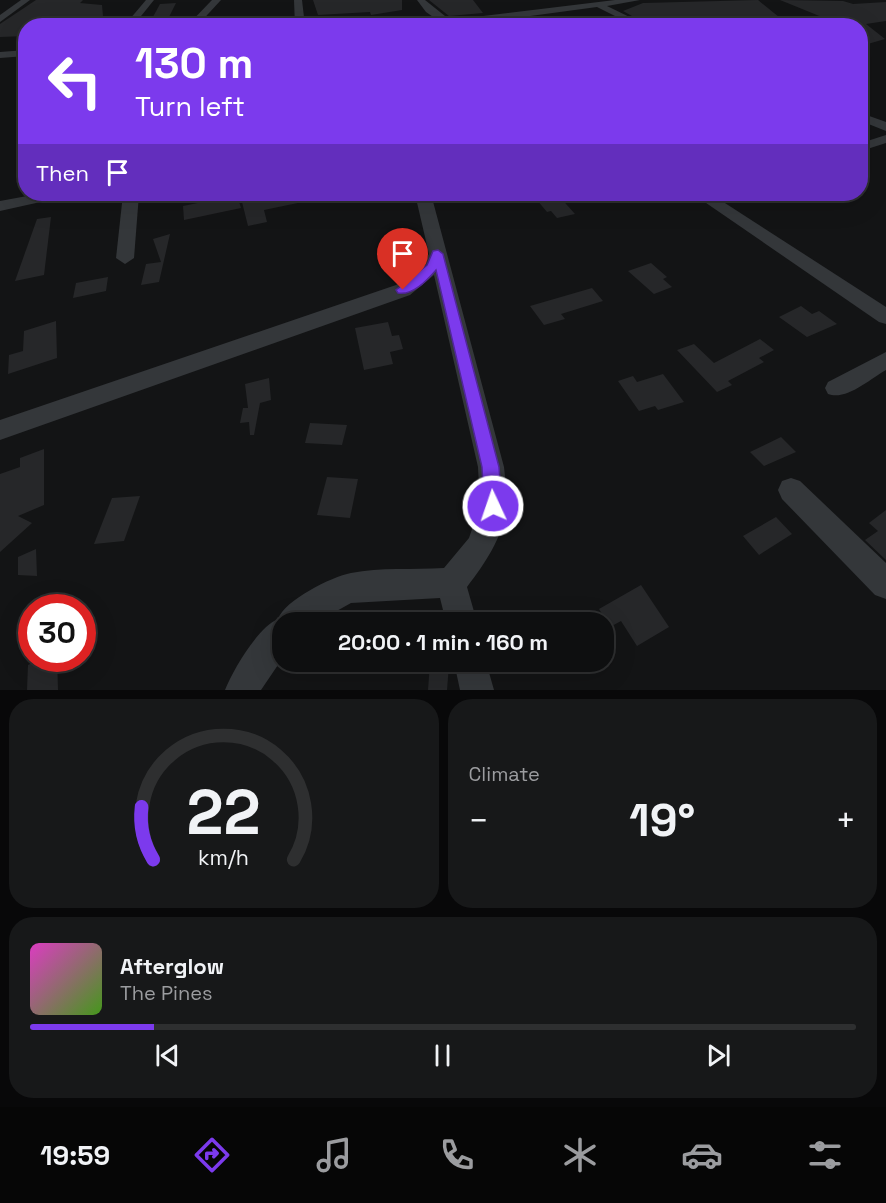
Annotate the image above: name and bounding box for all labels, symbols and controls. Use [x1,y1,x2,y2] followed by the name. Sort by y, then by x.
[135,37,253,90] text: 130 m
[36,42,114,120] icon: left
[135,89,245,124] text: Turn left
[101,156,134,189] icon: arrive
[36,159,89,187] text: Then
[377,228,428,290] pin
[386,237,419,270] icon: arrive
[461,474,525,538] position arrow
[18,594,96,672] speed limit sign: 30
[338,628,548,656] text: 20:00 · 1 min · 160 m
[469,761,540,787] text: Climate
[187,773,261,852] text: 22
[629,792,695,849] text: 19°
[469,800,489,842] text: −
[836,800,856,842] text: +
[198,845,249,872] text: km/h
[120,952,224,980] text: Afterglow
[120,980,213,1006] text: The Pines
[151,1039,184,1072] icon: previous
[426,1039,459,1072] icon: pause
[702,1039,735,1072] icon: next
[191,1134,233,1176] icon: directions
[313,1134,355,1176] icon: music
[436,1134,478,1176] icon: phone
[559,1134,601,1176] icon: climate
[681,1134,723,1176] icon: car
[804,1134,846,1176] icon: filters
[40,1138,110,1173] text: 19:59

